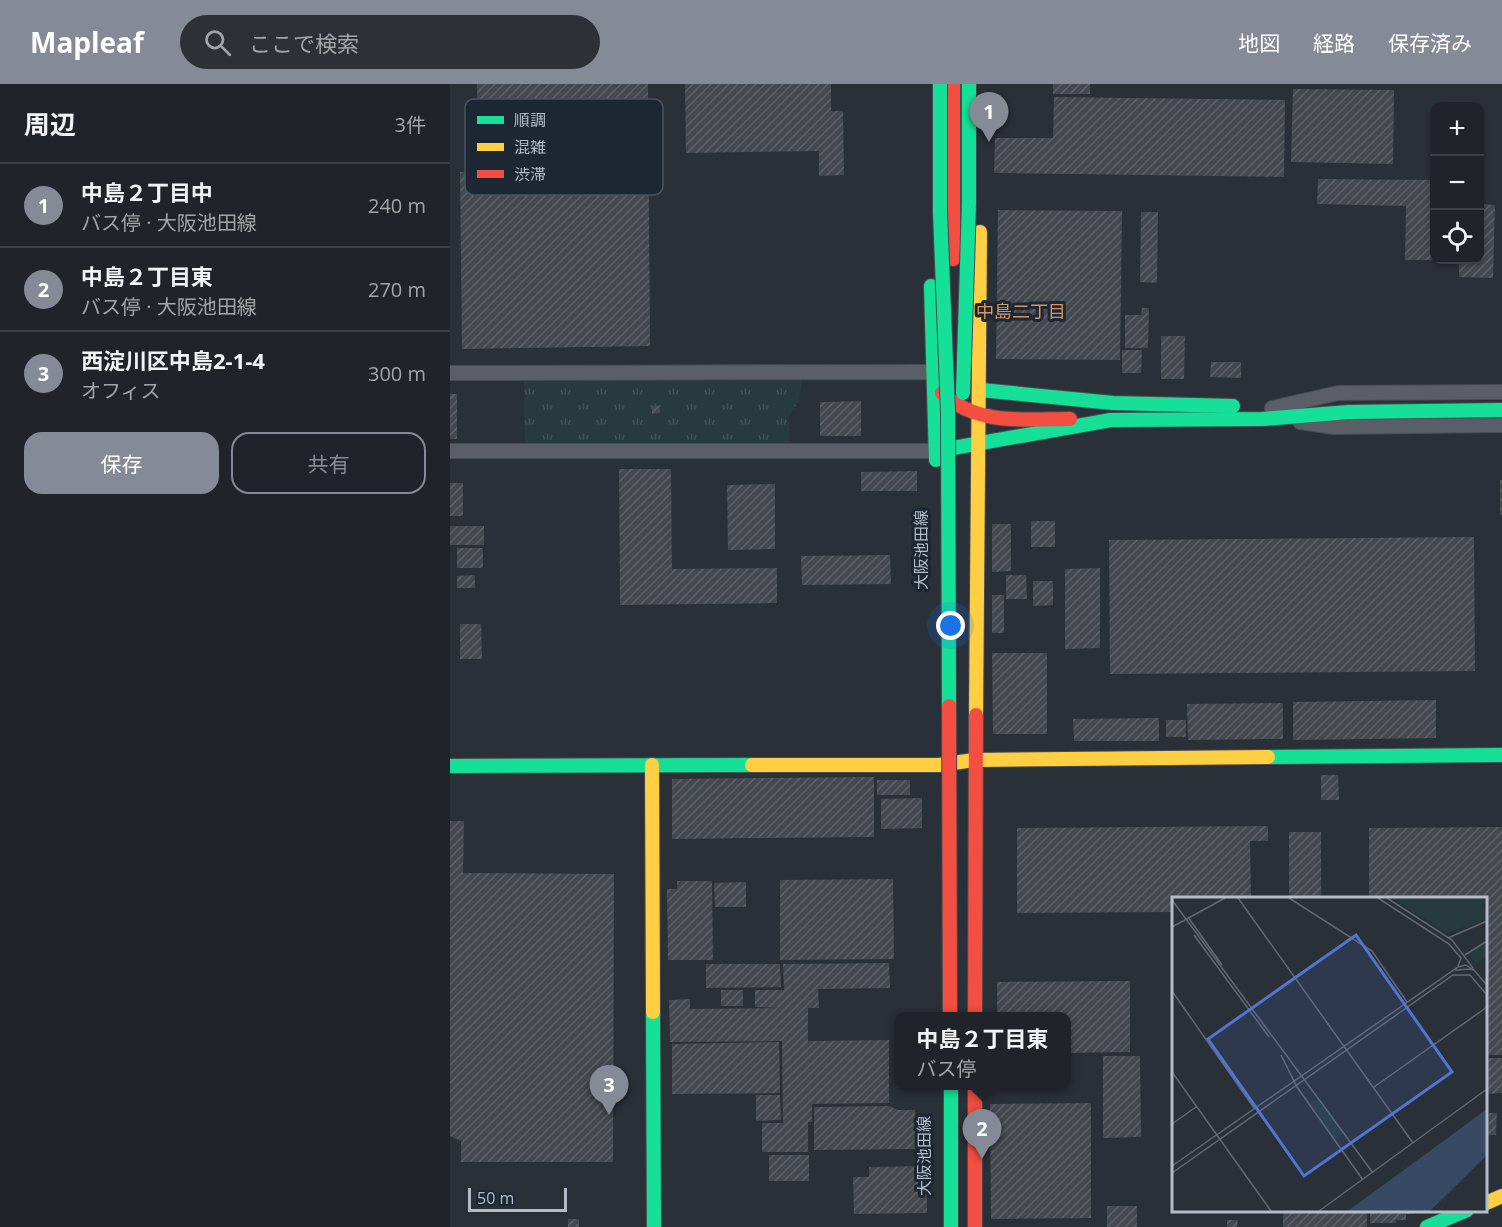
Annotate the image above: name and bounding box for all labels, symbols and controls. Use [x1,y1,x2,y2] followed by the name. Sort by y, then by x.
[180,15,600,69] search box
[30,23,144,61] text: Mapleaf
[201,26,234,59] icon: search
[249,28,359,58] text: ここで検索
[1238,29,1280,57] text: 地図
[1313,29,1355,57] text: 経路
[1388,29,1472,57] text: 保存済み
[970,92,1008,142] pin: 1
[465,99,663,195] legend
[1430,102,1484,264] map controls
[1430,102,1484,156] button: +
[24,106,76,142] text: 周辺
[514,109,546,131] text: 順調
[395,111,426,138] text: 3件
[514,136,546,158] text: 混雑
[1430,156,1484,210] button: −
[514,163,546,185] text: 渋滞
[81,177,213,207] text: 中島２丁目中
[38,192,49,219] text: 1
[368,192,426,219] text: 240 m
[81,209,257,236] text: バス停 · 大阪池田線
[1430,210,1484,264] button: locate
[81,261,213,291] text: 中島２丁目東
[38,276,49,303] text: 2
[368,276,426,303] text: 270 m
[81,293,257,320] text: バス停 · 大阪池田線
[976,299,1066,323] district label: 中島二丁目
[81,345,265,375] text: 西淀川区中島2-1-4
[38,360,49,387] text: 3
[368,360,426,387] text: 300 m
[81,377,161,404] text: オフィス
[24,432,219,494] button: 保存
[231,432,426,494] button: 共有
[910,510,932,590] street label: 大阪池田線
[936,611,965,640] your location
[1172,897,1487,1212] inset map
[894,1012,1071,1090] popup
[916,1023,1049,1053] text: 中島２丁目東
[916,1055,976,1082] text: バス停
[590,1066,628,1115] pin: 3
[962,1110,1002,1159] pin: 2
[913,1116,935,1196] street label: 大阪池田線
[468,1185,567,1212] scale bar
[477,1187,514,1209] text: 50 m

